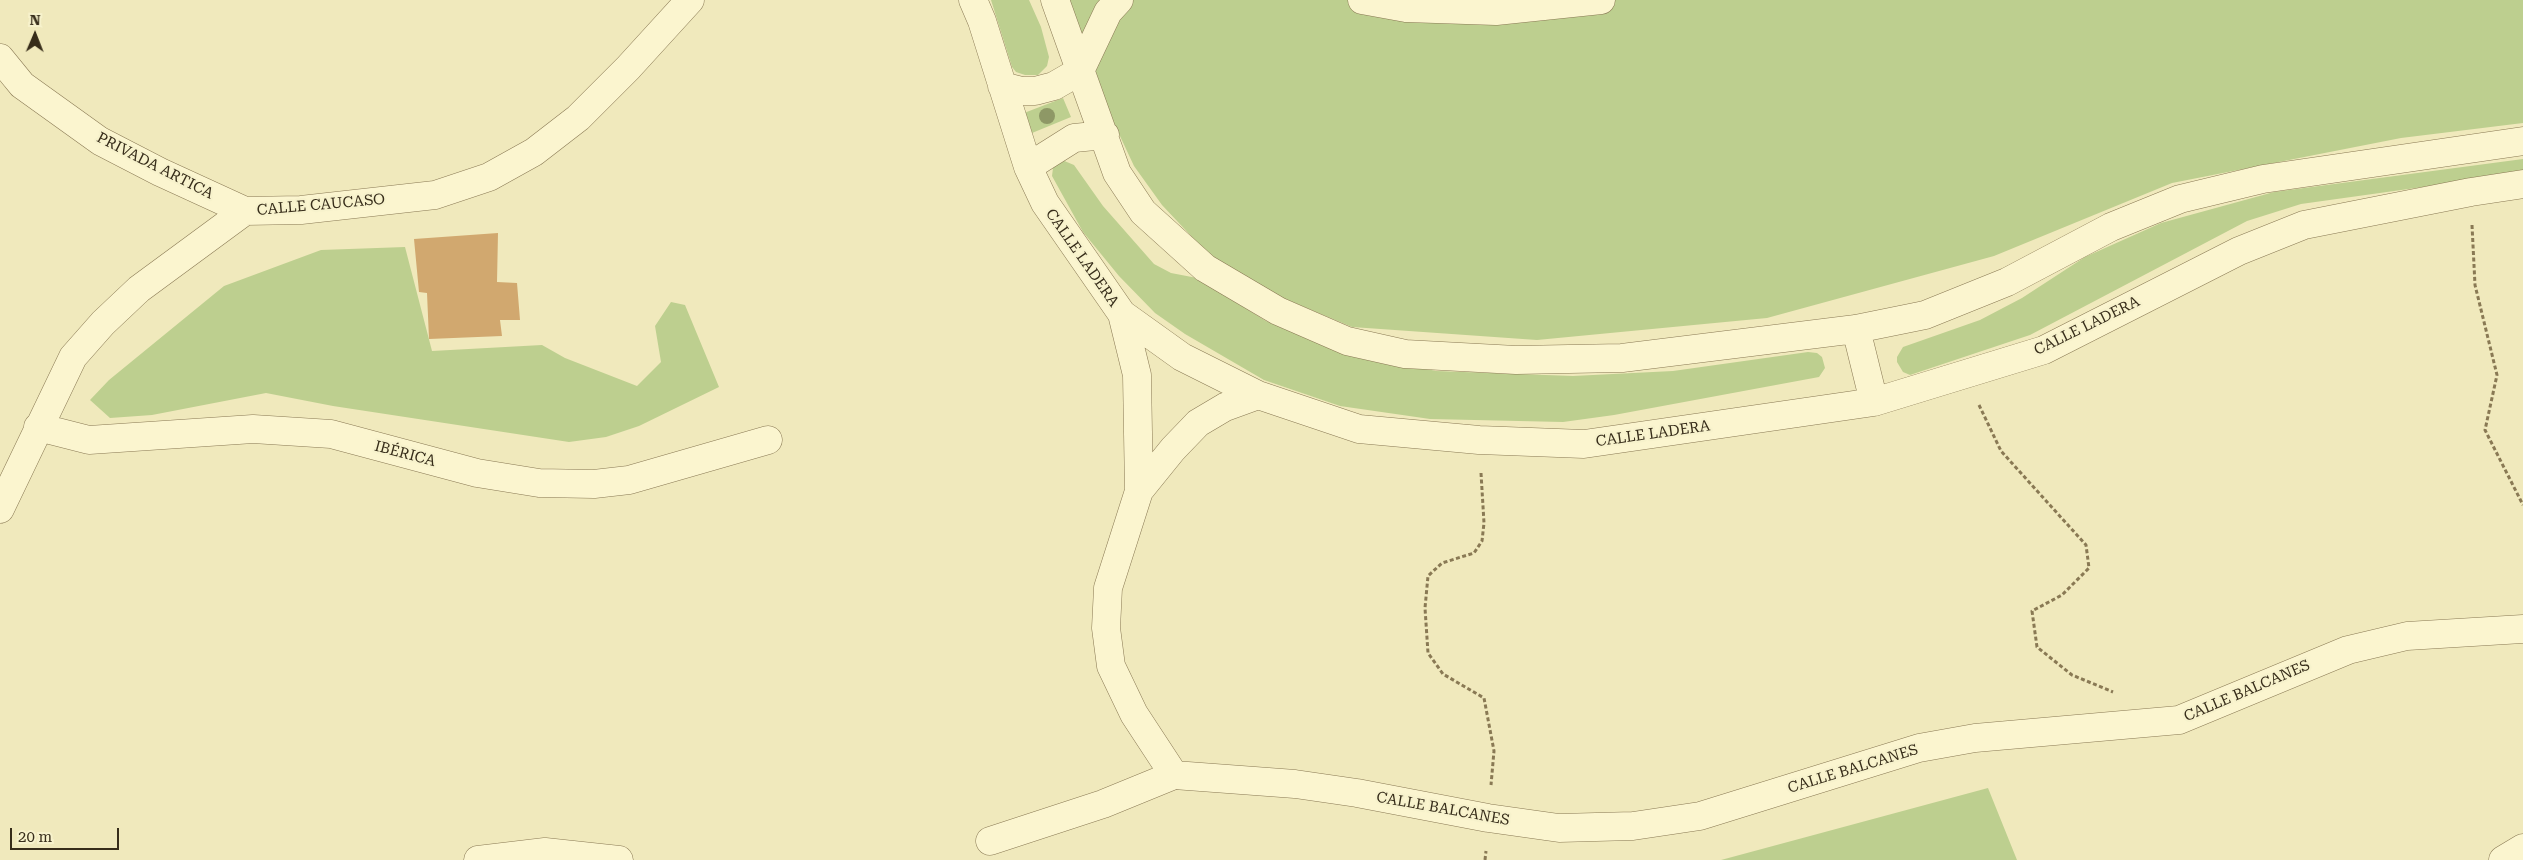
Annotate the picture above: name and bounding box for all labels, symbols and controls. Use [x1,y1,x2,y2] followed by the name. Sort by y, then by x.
[10,10,60,60] north arrow
[30,12,41,28] text: N
[94,129,216,203] street label: PRIVADA ARTICA
[256,190,386,220] street label: CALLE CAUCASO
[1042,206,1122,310] street label: CALLE LADERA
[2031,293,2143,359] street label: CALLE LADERA
[1595,417,1711,451] street label: CALLE LADERA
[372,437,438,471] street label: IBÉRICA
[2181,656,2313,726] street label: CALLE BALCANES
[1786,741,1920,797] street label: CALLE BALCANES
[1375,788,1511,830] street label: CALLE BALCANES
[12,818,121,850] scale bar
[18,828,52,846] text: 20 m

